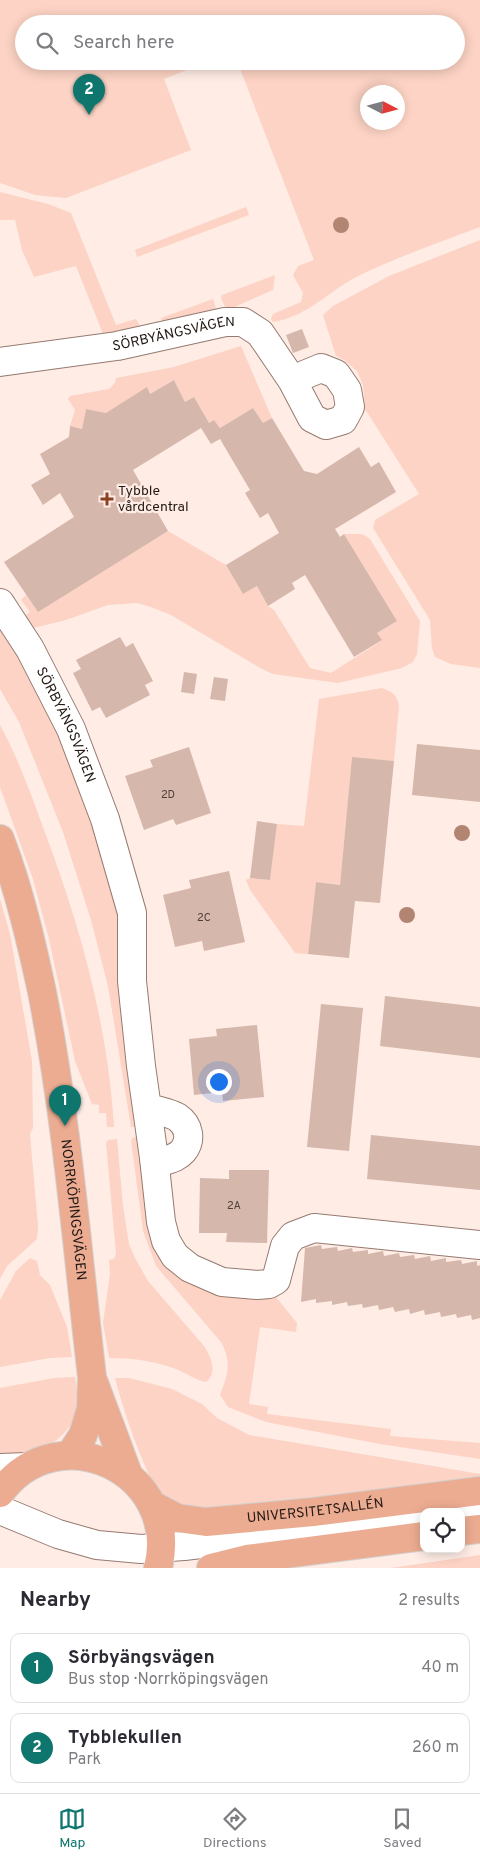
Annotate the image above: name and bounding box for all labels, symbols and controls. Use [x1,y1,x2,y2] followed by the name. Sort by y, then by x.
[15,15,465,70] search box
[33,29,61,57] icon: search
[73,31,175,55] text: Search here
[73,74,105,115] pin: 2
[360,85,405,130] north arrow
[111,314,235,355] street label: SÖRBYÄNGSVÄGEN
[118,483,189,516] place label: Tybble vårdcentral
[100,492,114,506] marker: Tybble vårdcentral
[32,664,99,785] street label: SÖRBYÄNGSVÄGEN
[161,788,175,802] house number: 2D
[197,911,211,925] house number: 2C
[206,1069,232,1095] your location
[49,1085,81,1126] pin: 1
[57,1138,90,1281] street label: NORRKÖPINGSVÄGEN
[227,1199,241,1213] house number: 2A
[246,1495,385,1527] street label: UNIVERSITETSALLÉN
[420,1508,465,1553] map controls
[420,1508,465,1553] button: locate
[20,1587,91,1614] text: Nearby
[398,1591,460,1611] text: 2 results
[68,1646,215,1670] text: Sörbyängsvägen
[34,1658,40,1678] text: 1
[421,1658,459,1678] text: 40 m
[68,1670,269,1690] text: Bus stop · Norrköpingsvägen
[68,1726,182,1750] text: Tybblekullen
[32,1738,42,1758] text: 2
[412,1738,459,1758] text: 260 m
[68,1750,101,1770] text: Park
[58,1805,86,1852] tab: Map
[203,1805,267,1852] tab: Directions
[383,1805,422,1852] tab: Saved

